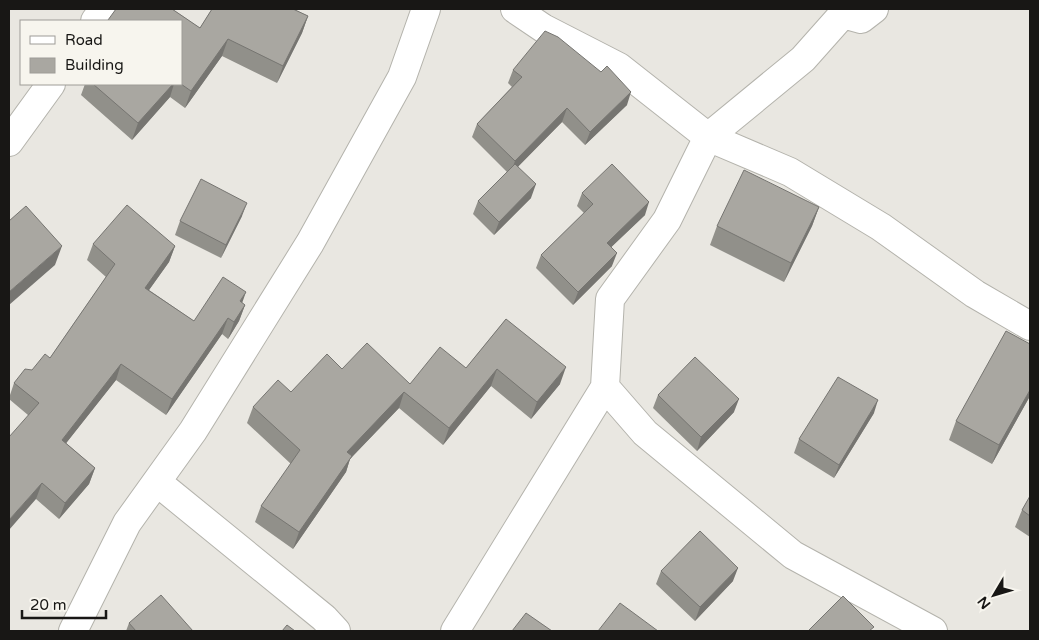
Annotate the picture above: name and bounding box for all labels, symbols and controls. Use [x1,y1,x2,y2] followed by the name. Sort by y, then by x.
[20,20,182,85] legend
[65,31,103,49] text: Road
[65,56,124,74] text: Building
[969,570,1019,620] north arrow
[22,588,106,620] scale bar
[974,593,994,612] text: N
[30,596,67,614] text: 20 m

